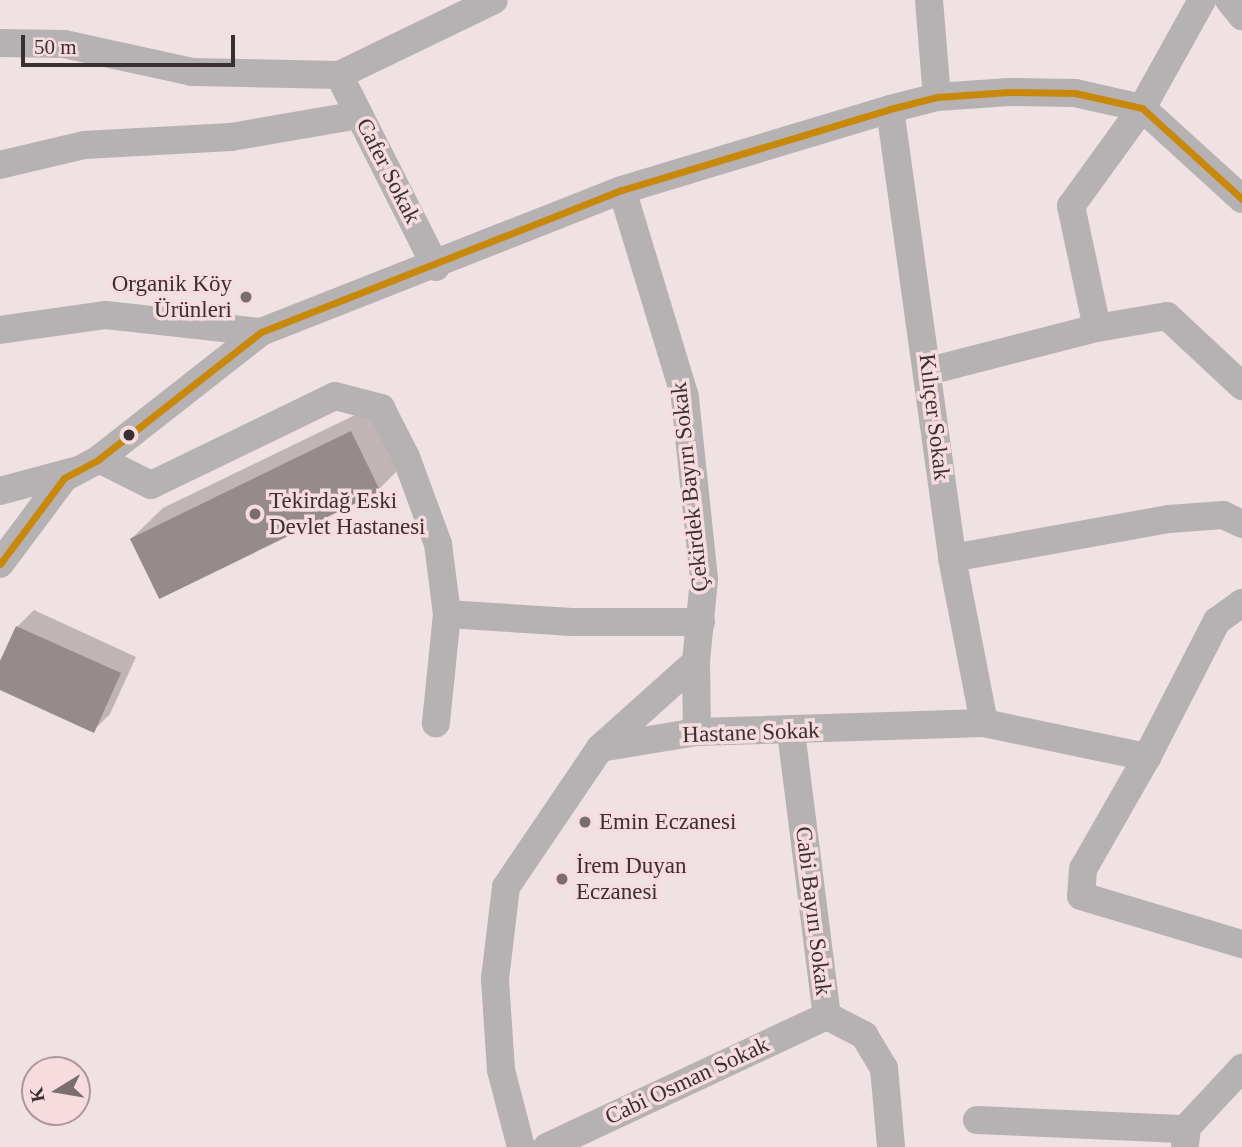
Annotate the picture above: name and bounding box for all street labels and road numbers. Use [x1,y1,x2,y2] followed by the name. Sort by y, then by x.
[350,114,426,228] street label: Cafer Sokak
[913,352,955,482] street label: Kılıçer Sokak
[665,381,715,593] street label: Çekirdek Bayırı Sokak
[682,717,820,749] street label: Hastane Sokak
[789,825,837,997] street label: Cabi Bayırı Sokak
[601,1031,773,1131] street label: Cabi Osman Sokak

